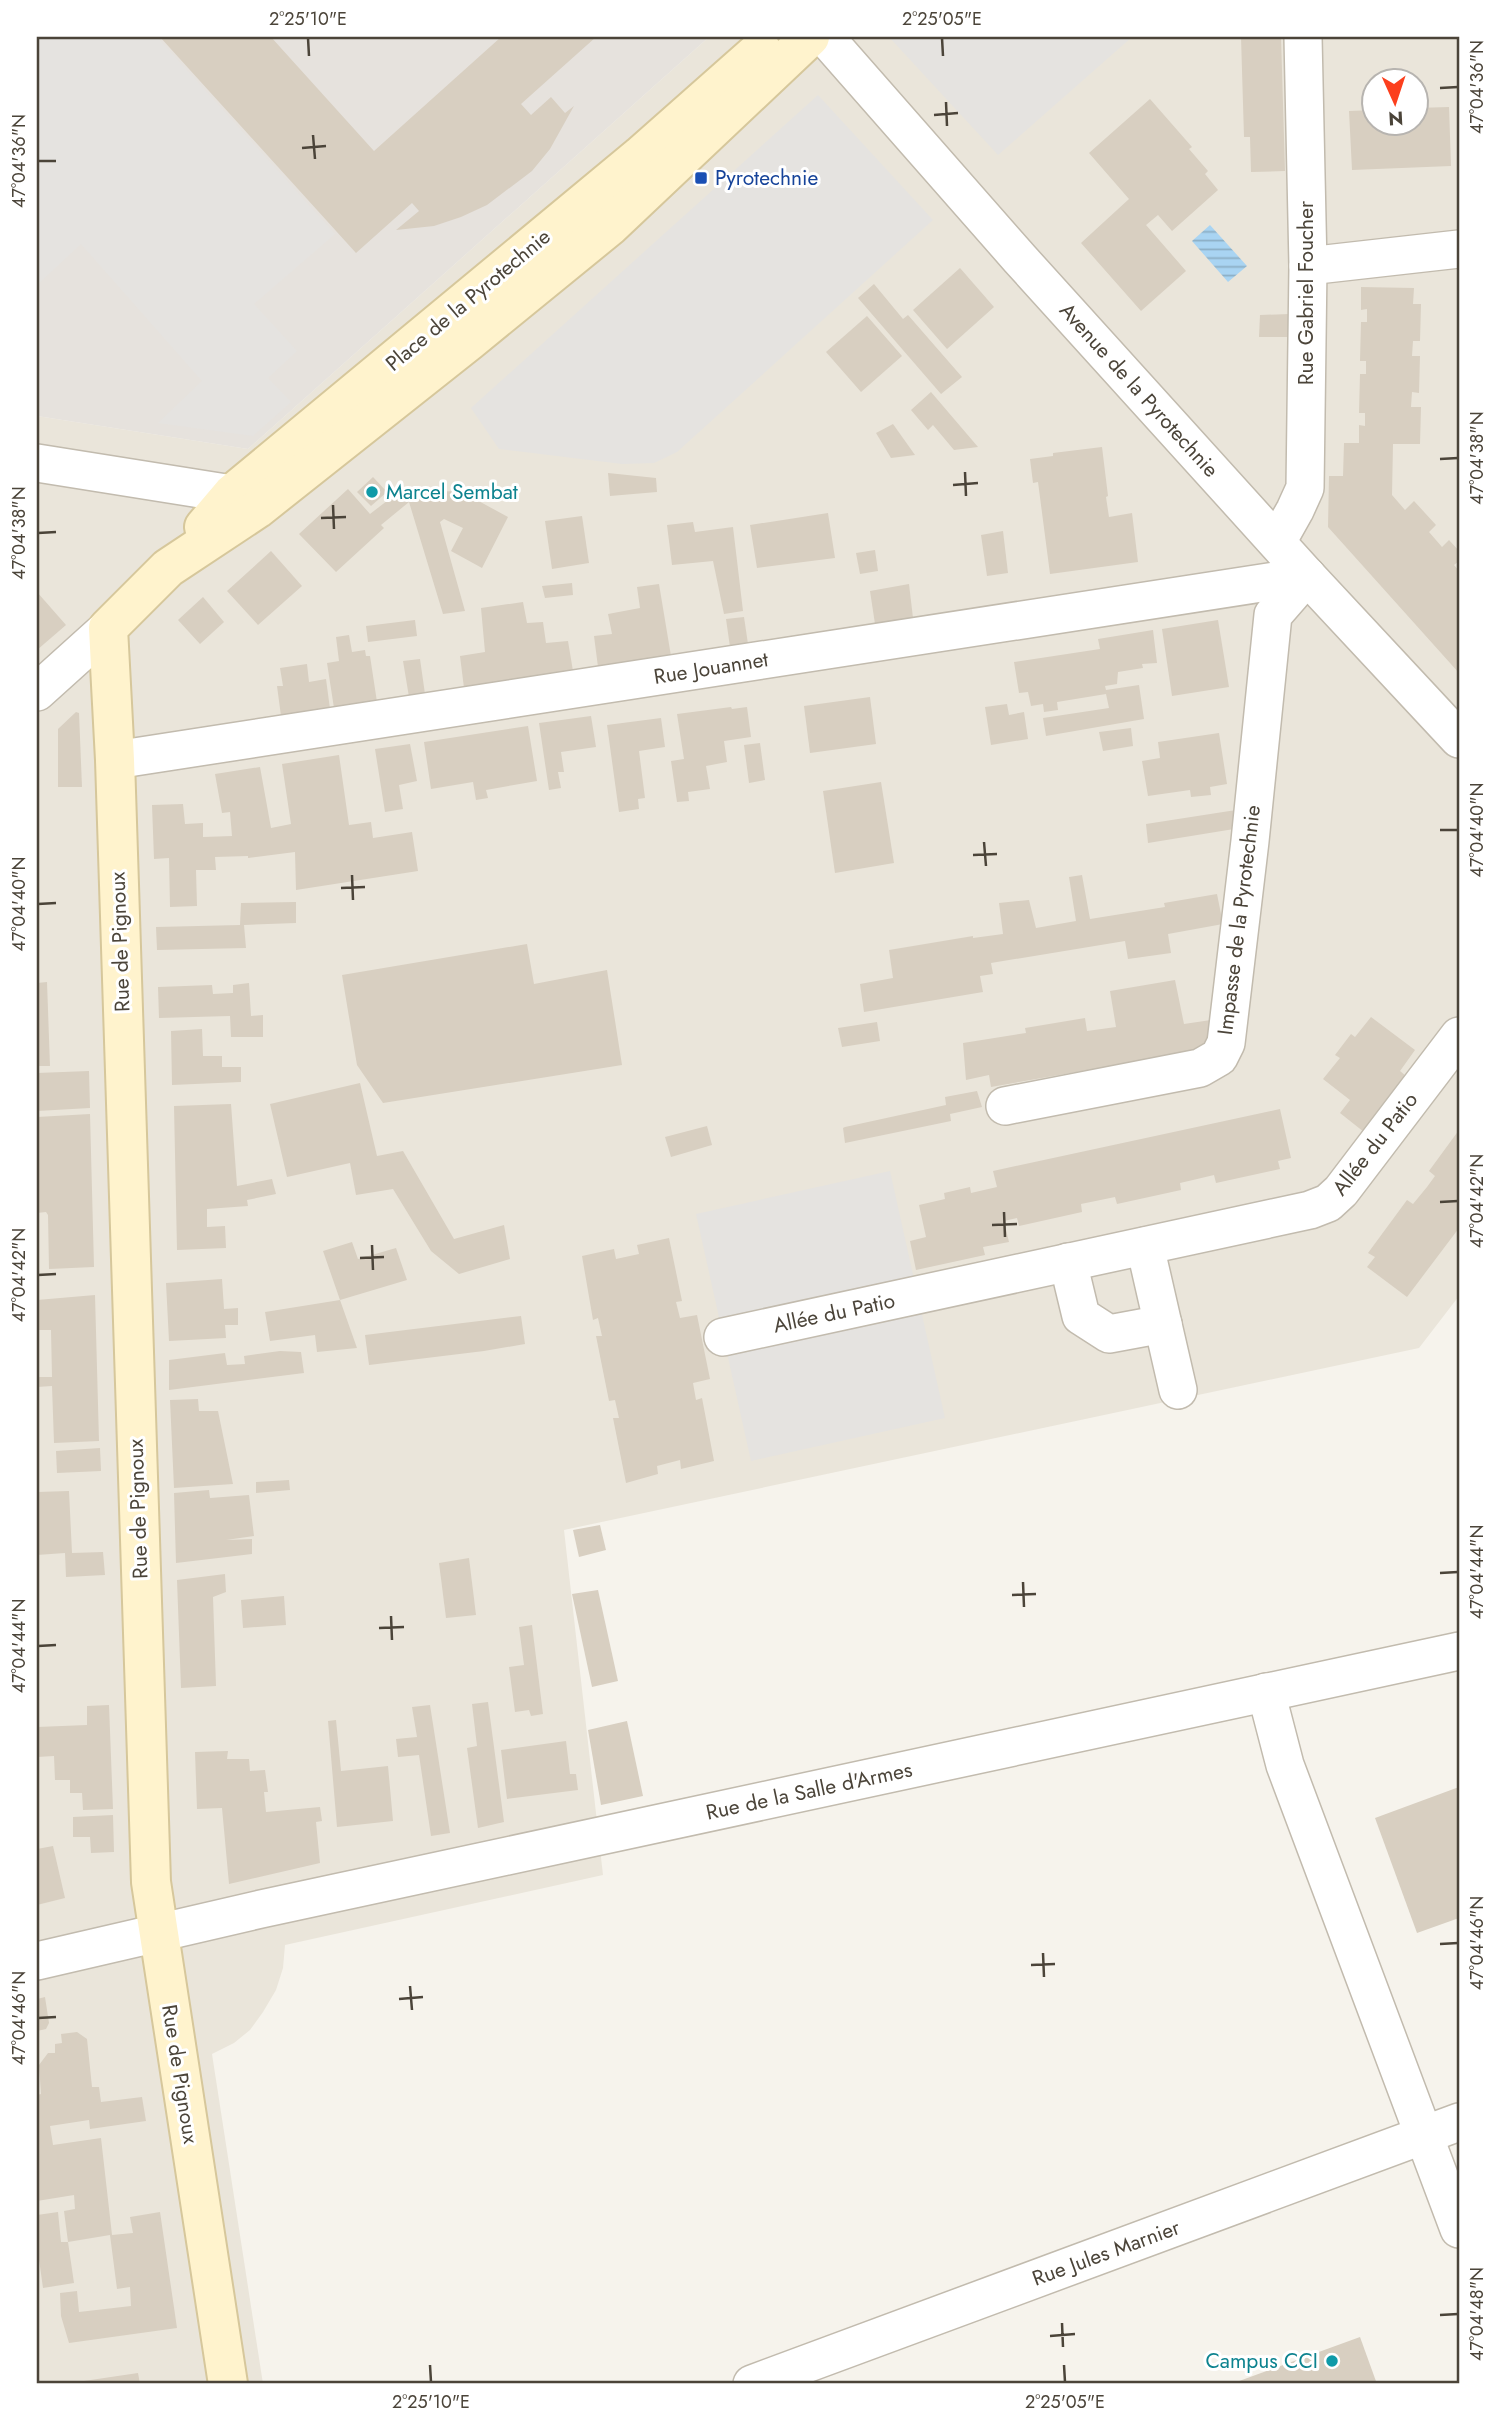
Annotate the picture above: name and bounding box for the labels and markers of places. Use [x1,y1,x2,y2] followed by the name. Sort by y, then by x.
[715,163,819,193] place label: Pyrotechnie
[693,170,709,186] marker: Pyrotechnie
[386,477,518,507] place label: Marcel Sembat
[364,484,380,500] marker: Marcel Sembat
[1205,2346,1318,2376] place label: Campus CCI
[1324,2353,1340,2369] marker: Campus CCI

